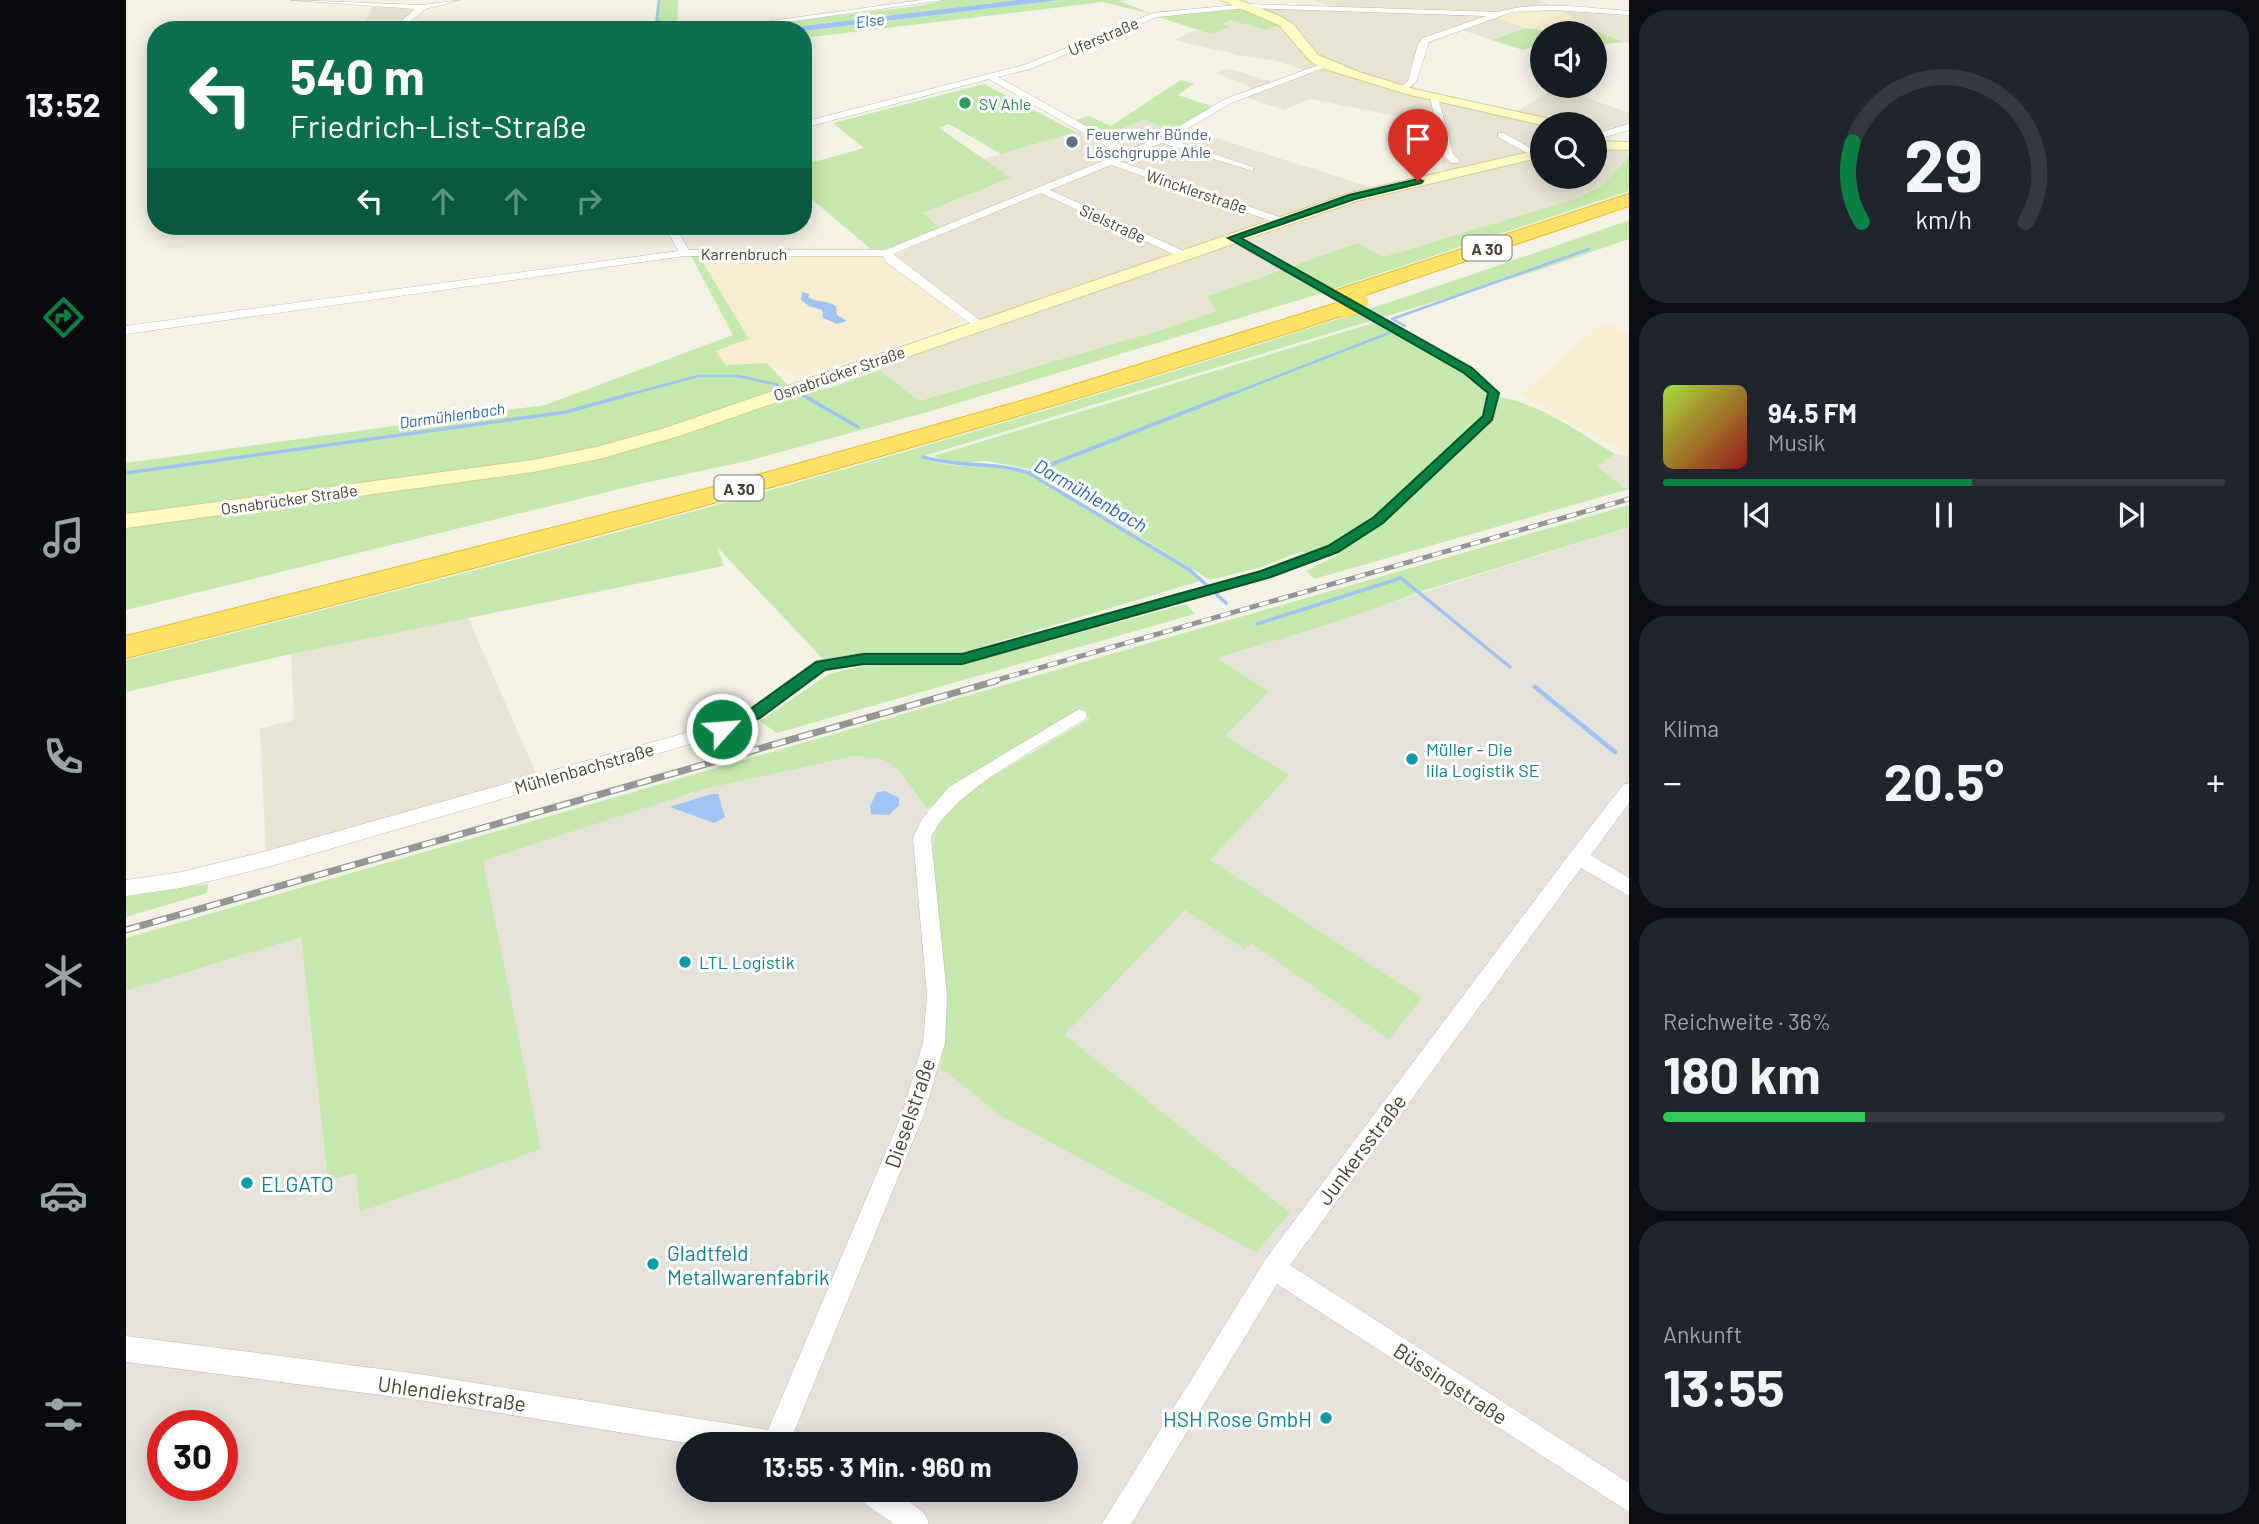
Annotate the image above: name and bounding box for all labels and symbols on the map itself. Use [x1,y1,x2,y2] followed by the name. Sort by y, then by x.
[855,9,885,31] water label: Else
[1065,13,1141,59] street label: Uferstraße
[979,94,1031,113] place label: SV Ahle
[957,95,973,111] marker: SV Ahle
[1388,109,1448,181] pin
[1086,124,1212,161] place label: Feuerwehr Bünde, Löschgruppe Ahle
[1064,134,1080,150] marker: Feuerwehr Bünde, Löschgruppe Ahle
[1144,165,1250,217] street label: Wincklerstraße
[1077,199,1149,247] street label: Sielstraße
[1462,236,1512,260] road number: A 30
[701,244,787,263] street label: Karrenbruch
[771,342,907,404] street label: Osnabrücker Straße
[398,398,506,432] water label: Darmühlenbach
[1030,453,1152,537] water label: Darmühlenbach
[714,475,764,500] road number: A 30
[219,480,359,518] street label: Osnabrücker Straße
[685,692,759,766] position arrow
[512,738,656,798] street label: Mühlenbachstraße
[1426,738,1540,781] place label: Müller - Die lila Logistik SE
[1404,751,1420,767] marker: Müller - Die lila Logistik SE
[699,951,795,973] place label: LTL Logistik
[677,954,693,970] marker: LTL Logistik
[879,1055,939,1171] street label: Dieselstraße
[1311,1089,1411,1209] street label: Junkersstraße
[261,1171,334,1196] place label: ELGATO
[239,1175,255,1191] marker: ELGATO
[667,1240,830,1289] place label: Gladtfeld Metallwarenfabrik
[645,1256,661,1272] marker: Gladtfeld Metallwarenfabrik
[1389,1337,1513,1429] street label: Büssingstraße
[376,1370,528,1416] street label: Uhlendiekstraße
[1163,1406,1312,1431] place label: HSH Rose GmbH
[147,1410,238,1501] speed limit sign: 30
[1318,1410,1334,1426] marker: HSH Rose GmbH

